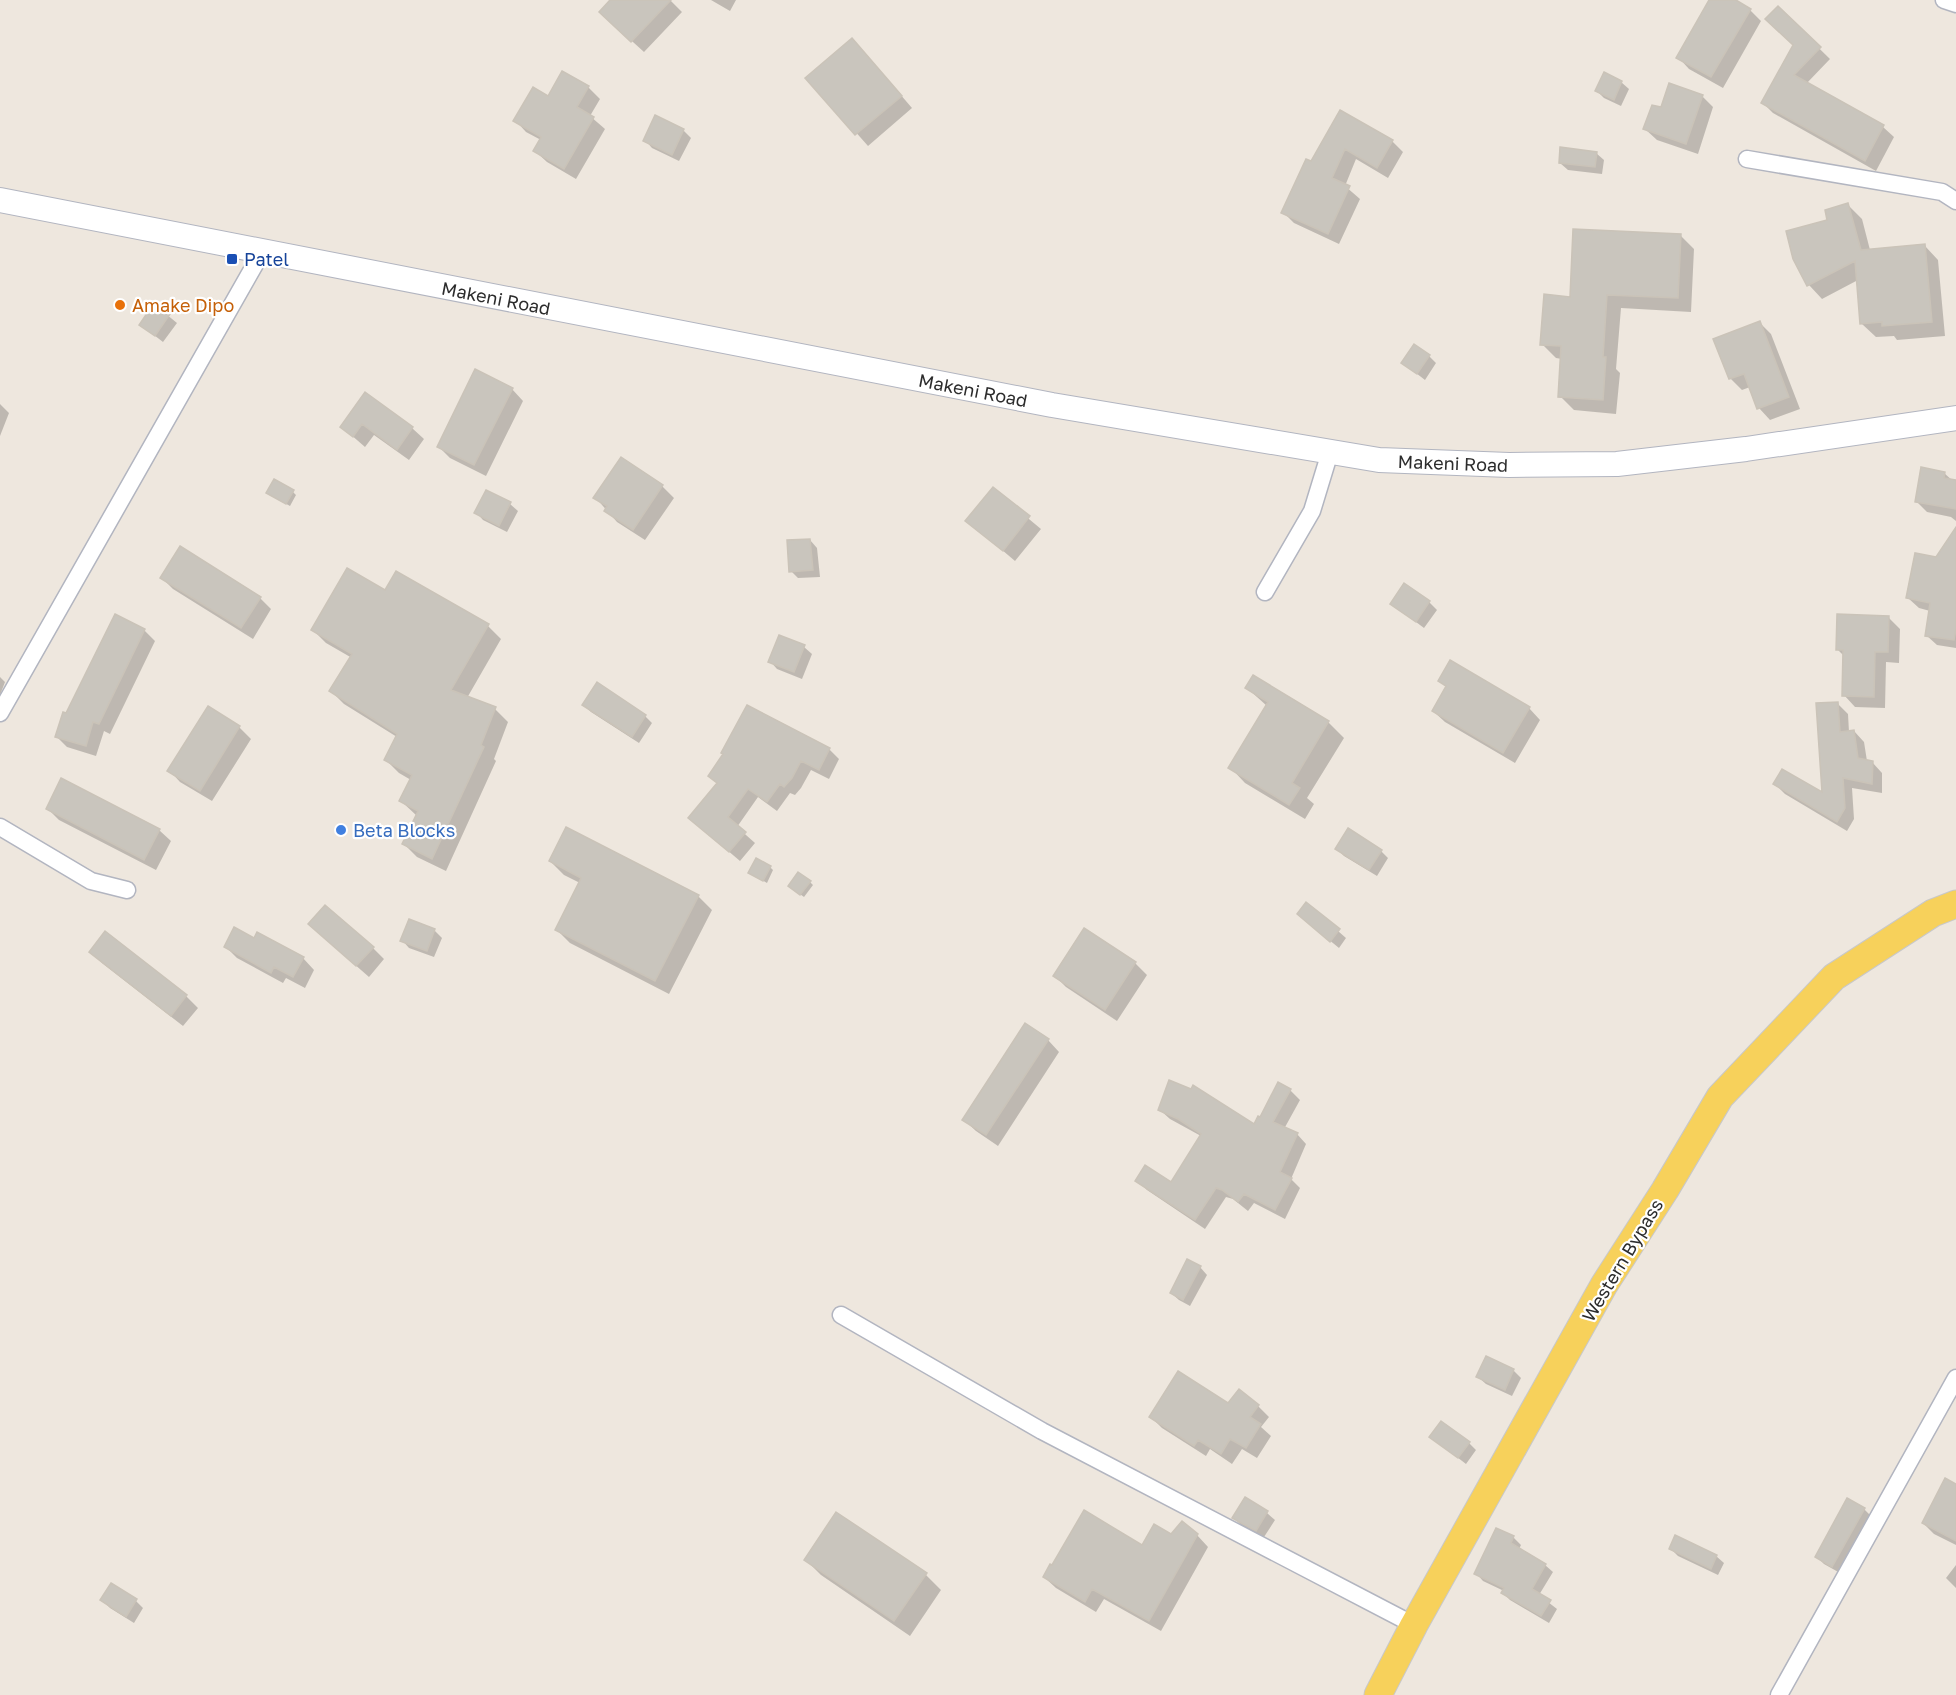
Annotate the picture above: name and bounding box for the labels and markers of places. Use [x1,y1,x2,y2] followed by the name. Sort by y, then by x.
[244,248,289,270] place label: Patel
[225,252,239,266] marker: Patel
[132,294,234,316] place label: Amake Dipo
[113,298,127,312] marker: Amake Dipo
[353,819,455,841] place label: Beta Blocks
[334,823,348,837] marker: Beta Blocks

